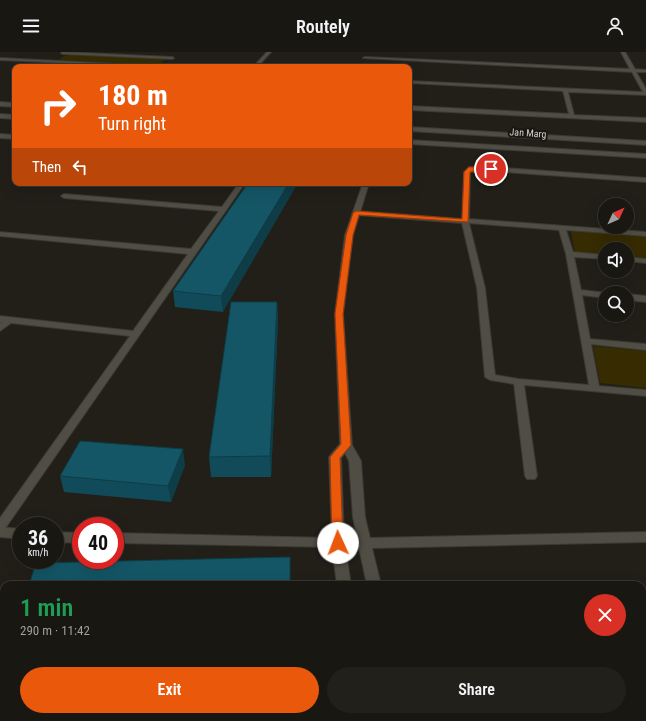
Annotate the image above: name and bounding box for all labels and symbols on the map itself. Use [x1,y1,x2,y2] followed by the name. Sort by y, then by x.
[509,126,547,140] street label: Jan Marg
[474,152,508,186] pin
[598,198,634,234] north arrow
[72,517,124,569] speed limit sign: 40
[317,522,359,564] position arrow

